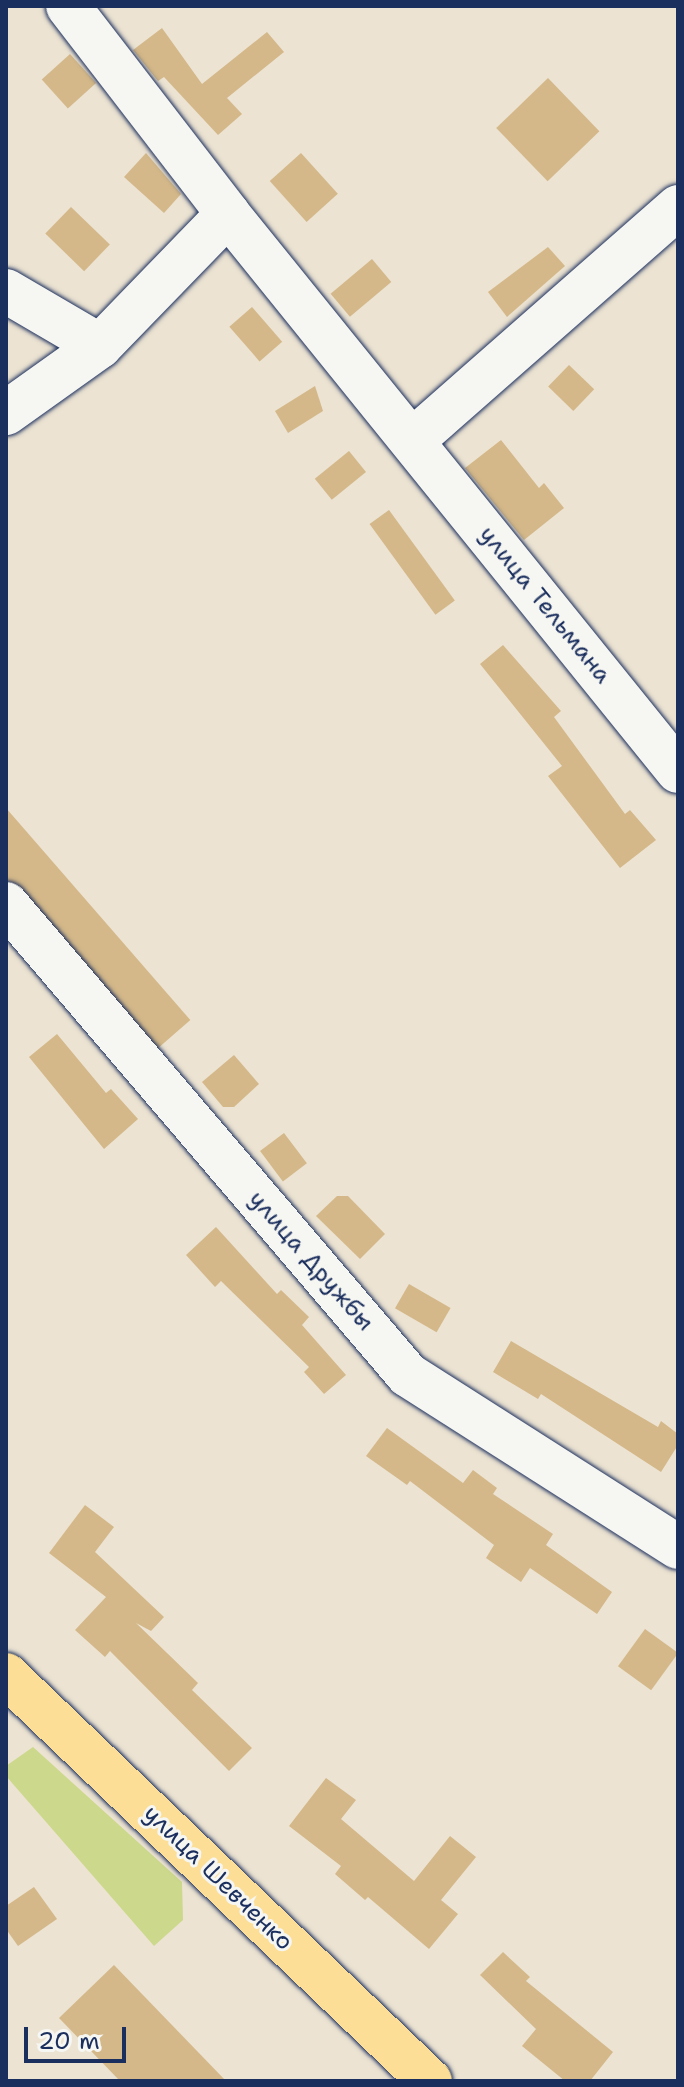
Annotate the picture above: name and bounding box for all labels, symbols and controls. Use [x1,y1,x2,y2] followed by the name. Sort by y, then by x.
[473,521,617,689] street label: улица Тельмана
[242,1185,380,1337] street label: улица Дружбы
[137,1799,299,1957] street label: улица Шевченко
[28,2011,130,2061] scale bar
[38,2025,100,2057] text: 20 m

